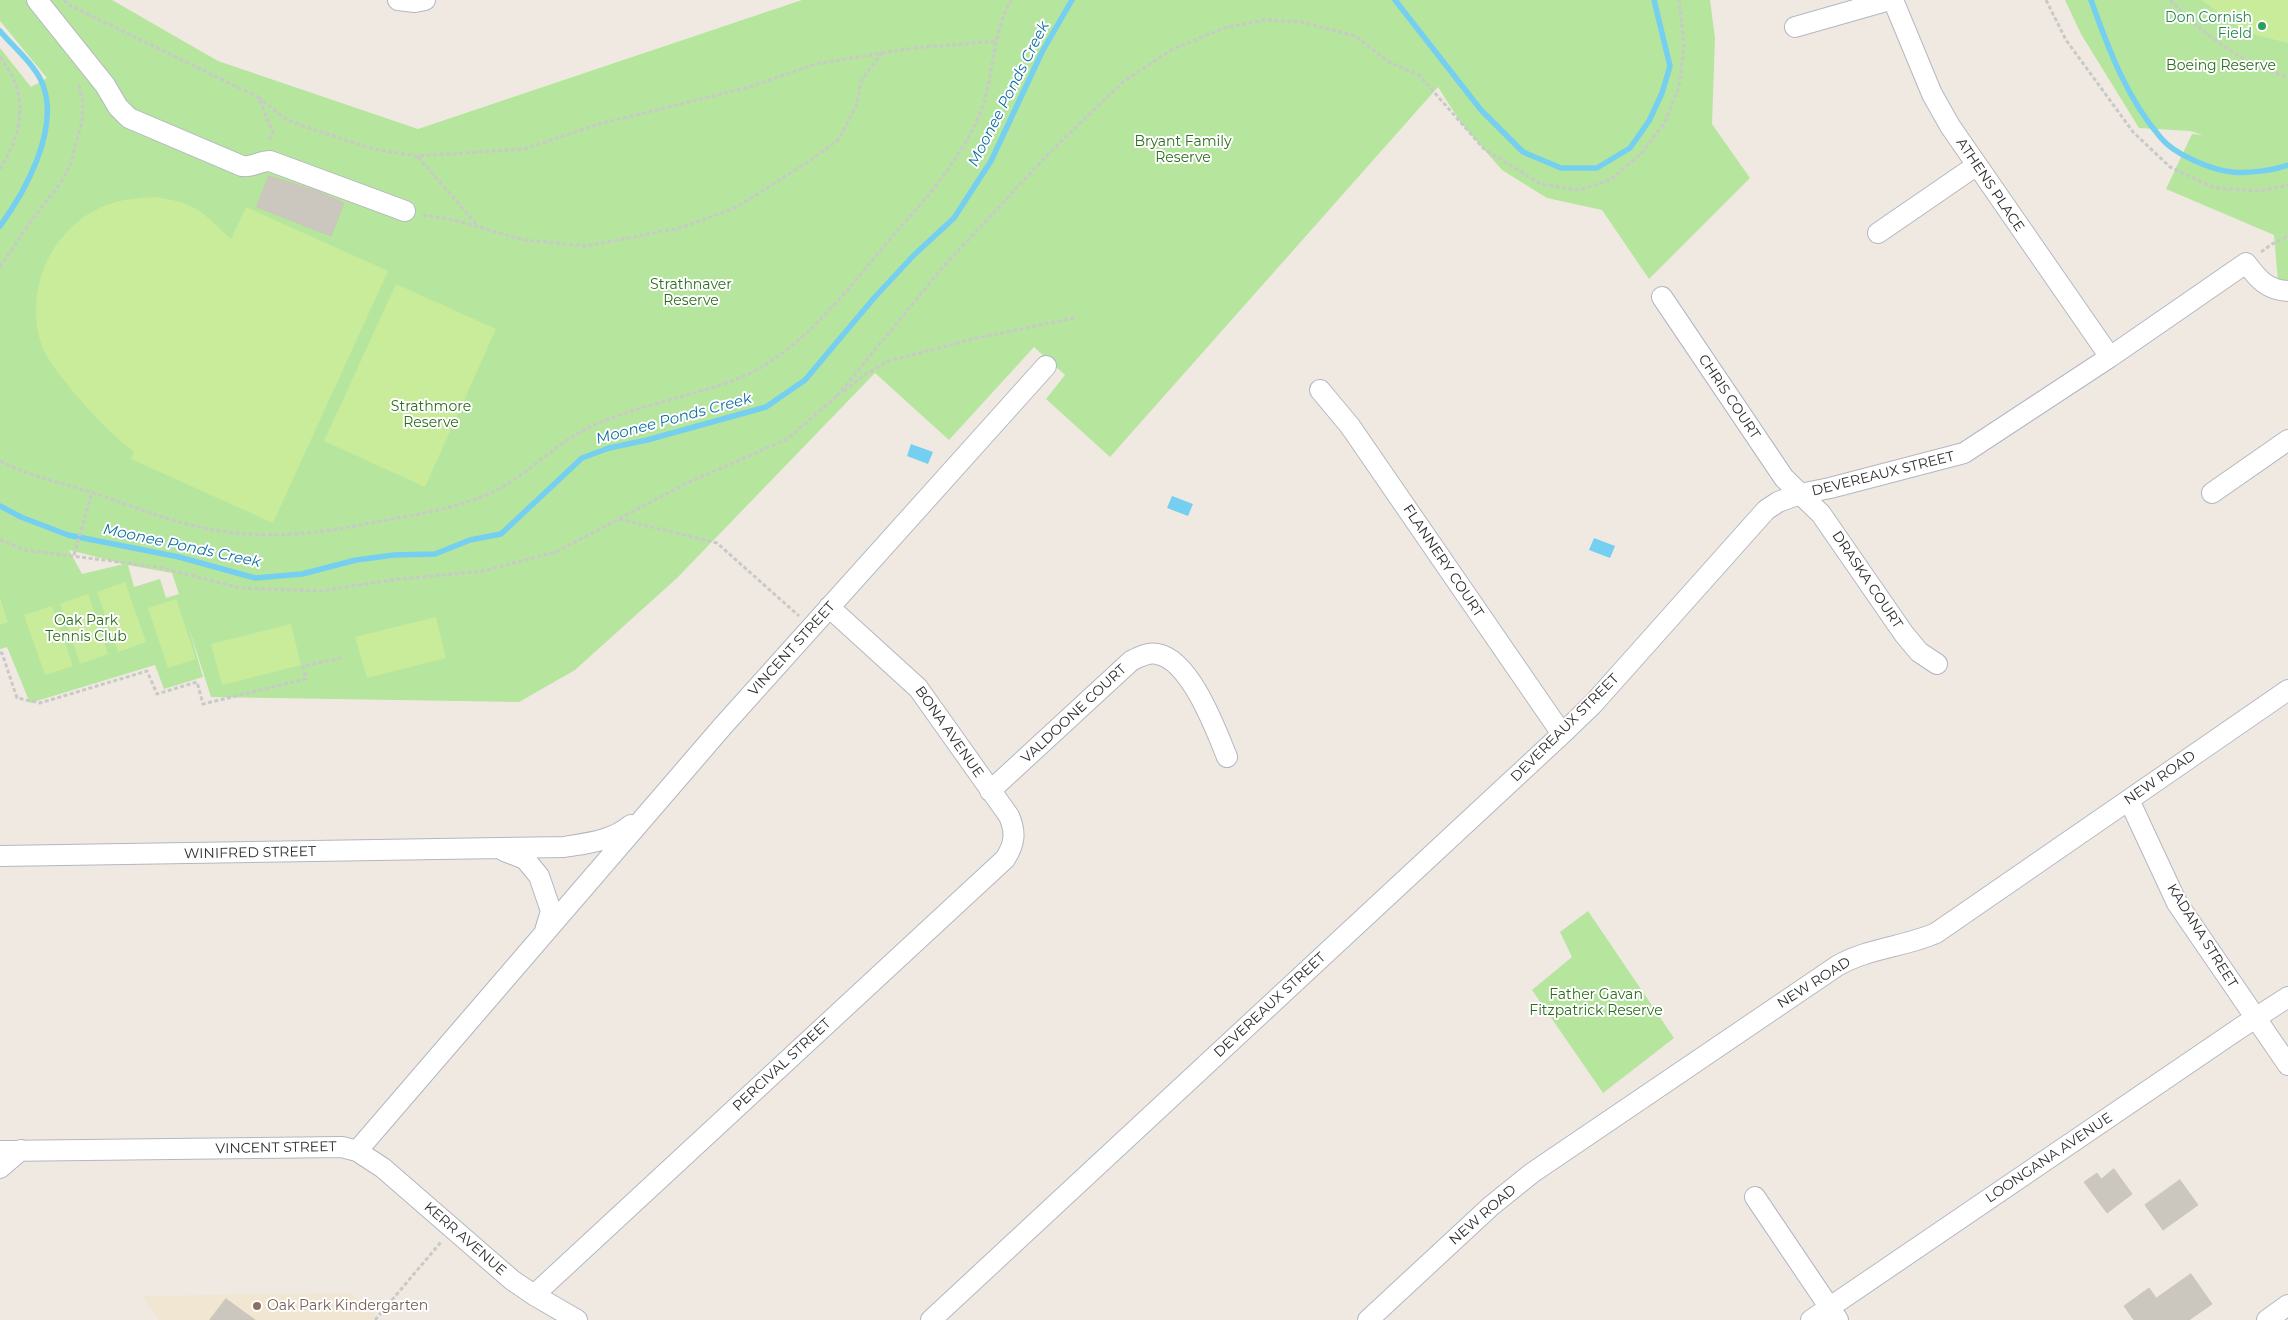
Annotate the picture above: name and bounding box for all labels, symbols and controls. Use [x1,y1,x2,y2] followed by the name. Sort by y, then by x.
[2165,10,2252,42] place label: Don Cornish Field
[965,18,1053,170] water label: Moonee Ponds Creek
[2256,20,2268,32] marker: Don Cornish Field
[2166,58,2276,74] park label: Boeing Reserve
[1134,134,1232,166] park label: Bryant Family Reserve
[1952,135,2028,235] street label: ATHENS PLACE
[650,277,732,310] park label: Strathnaver Reserve
[1695,352,1763,442] street label: CHRIS COURT
[594,390,754,448] water label: Moonee Ponds Creek
[391,399,471,432] park label: Strathmore Reserve
[1810,448,1956,500] street label: DEVEREAUX STREET
[1399,502,1487,620] street label: FLANNERY COURT
[102,521,262,571] water label: Moonee Ponds Creek
[1828,528,1906,632] street label: DRASKA COURT
[745,598,839,700] street label: VINCENT STREET
[45,613,127,646] park label: Oak Park Tennis Club
[1018,661,1130,767] street label: VALDOONE COURT
[1507,670,1623,786] street label: DEVEREAUX STREET
[911,683,987,781] street label: BONA AVENUE
[2121,747,2199,809] street label: NEW ROAD
[184,843,316,863] street label: WINIFRED STREET
[2163,881,2241,991] street label: KADANA STREET
[1211,949,1329,1061] street label: DEVEREAUX STREET
[1774,954,1854,1012] street label: NEW ROAD
[1529,987,1663,1020] park label: Father Gavan Fitzpatrick Reserve
[729,1015,835,1115] street label: PERCIVAL STREET
[1982,1109,2116,1207] street label: LOONGANA AVENUE
[215,1139,337,1157] street label: VINCENT STREET
[1446,1181,1520,1249] street label: NEW ROAD
[420,1199,510,1279] street label: KERR AVENUE
[267,1298,428,1314] place label: Oak Park Kindergarten
[251,1300,263,1312] marker: Oak Park Kindergarten

